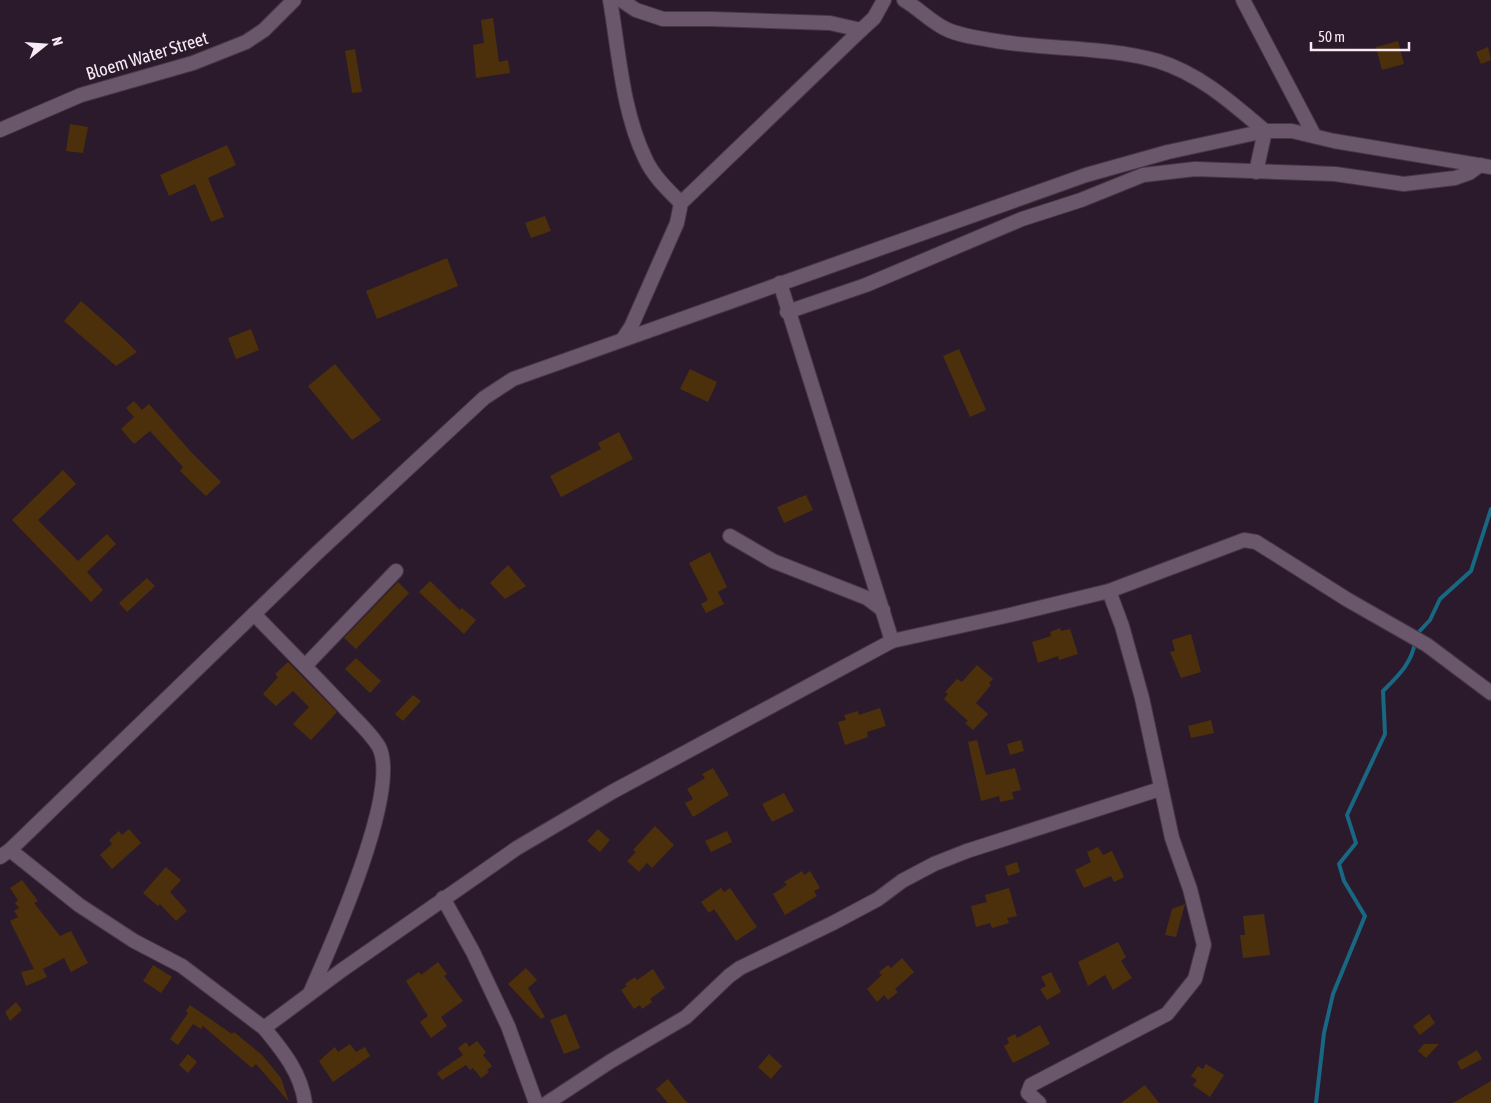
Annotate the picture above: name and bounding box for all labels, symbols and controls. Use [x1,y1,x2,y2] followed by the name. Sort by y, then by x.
[20,20,70,70] north arrow
[1311,20,1408,52] scale bar
[83,27,210,84] street label: Bloem Water Street
[1318,28,1345,45] text: 50 m
[49,35,66,47] text: N

